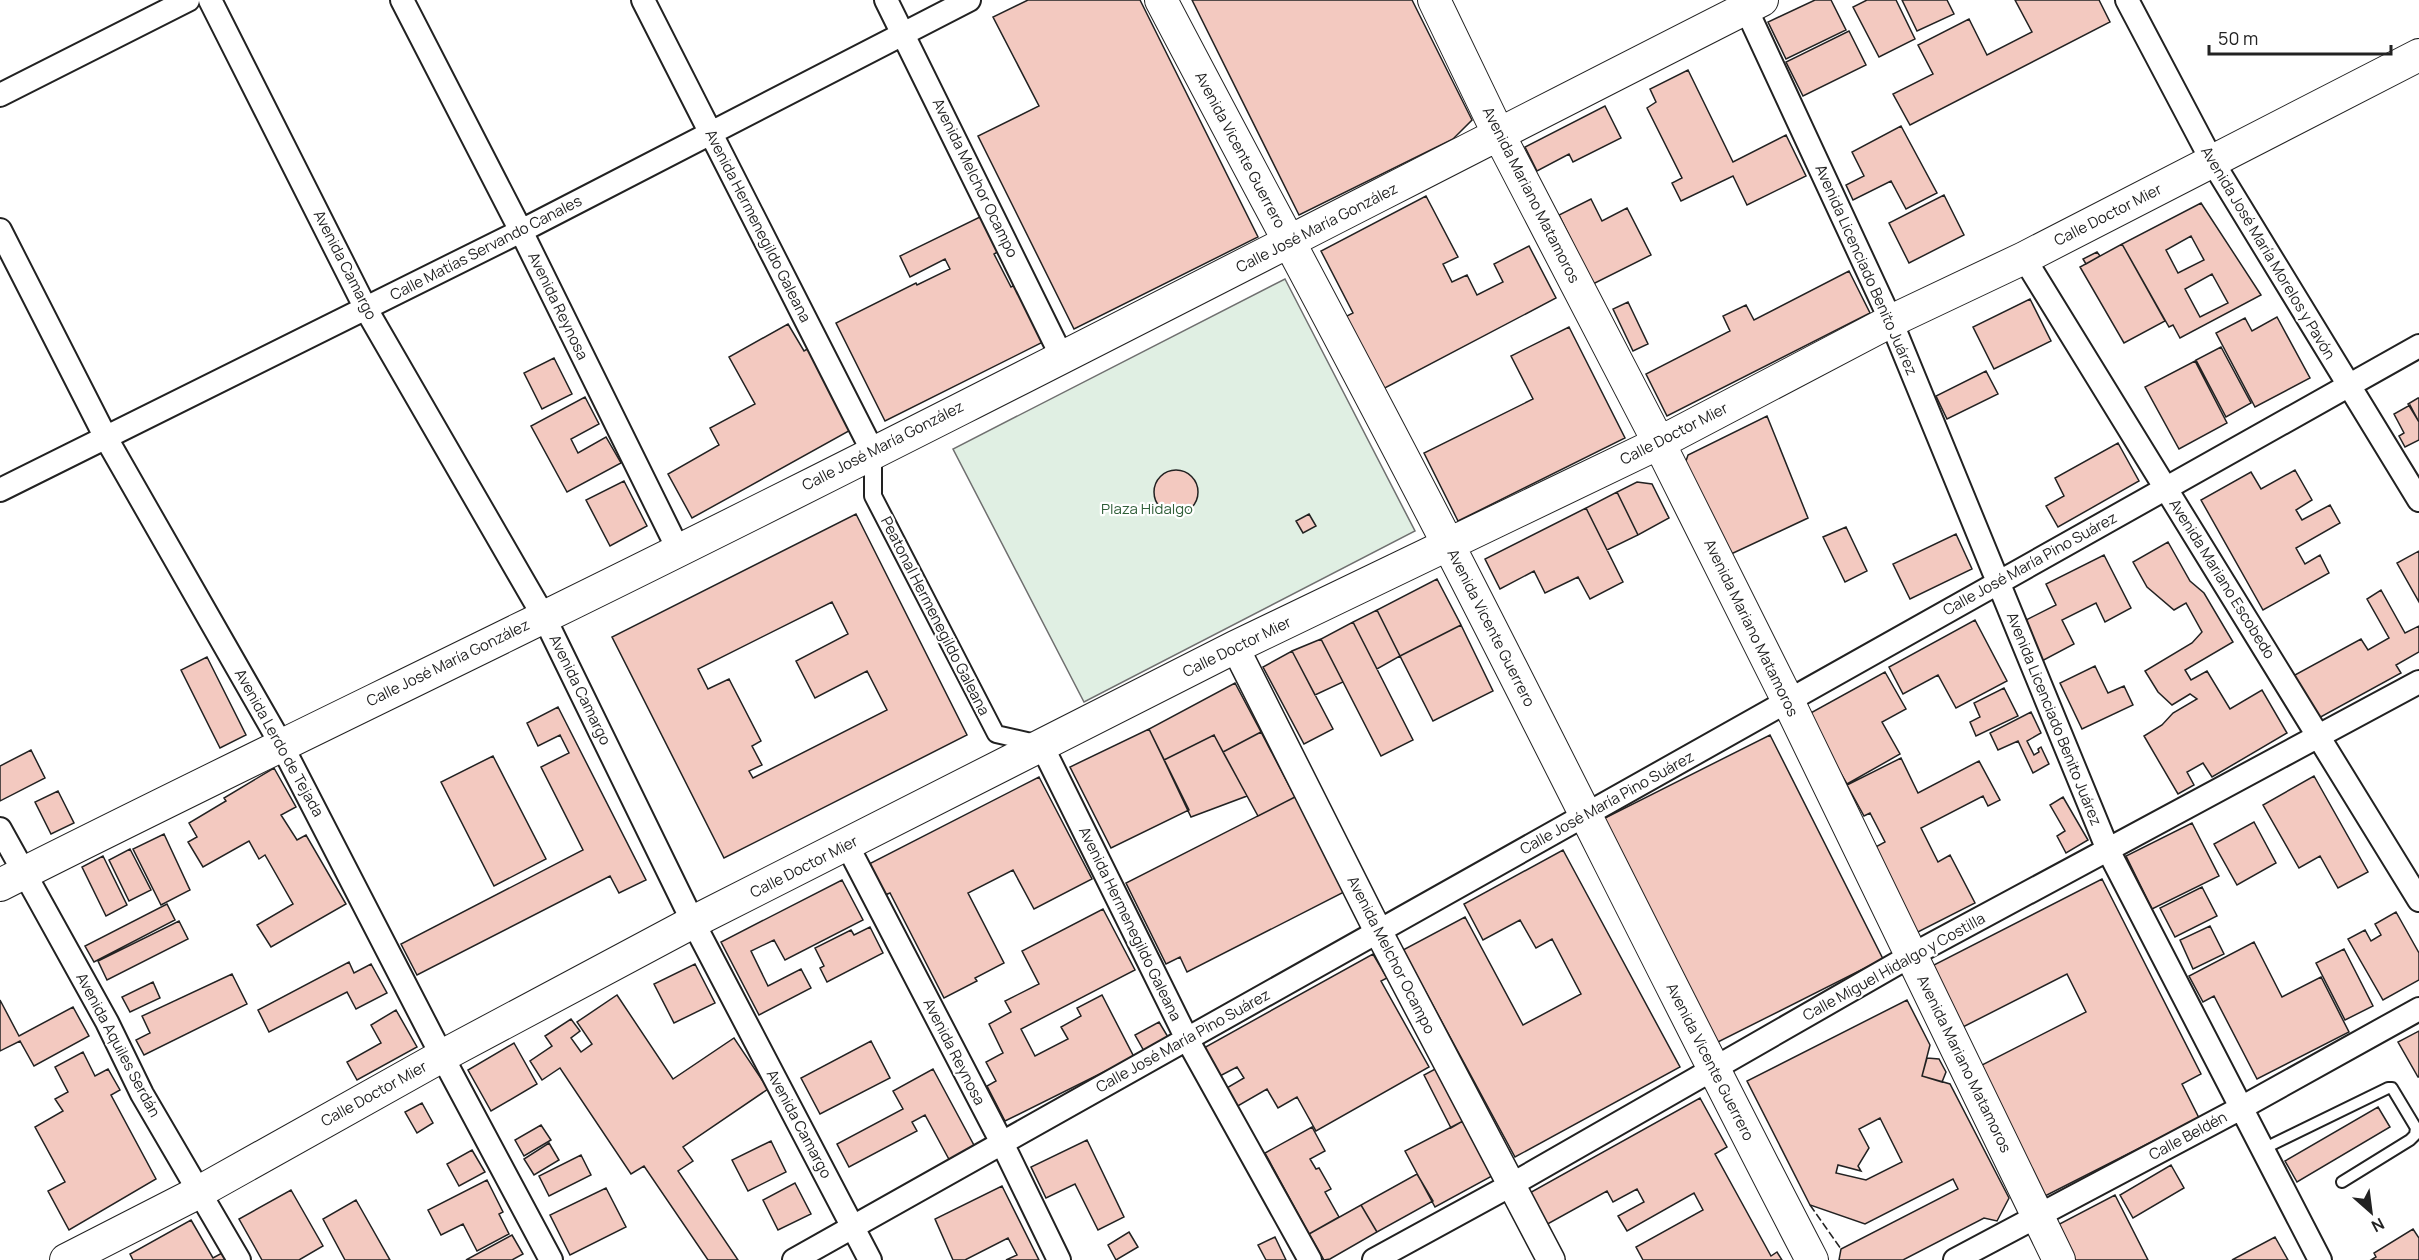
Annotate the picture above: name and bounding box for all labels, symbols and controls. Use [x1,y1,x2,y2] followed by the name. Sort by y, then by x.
[2209,18,2390,56] scale bar
[2218,26,2258,50] text: 50 m
[1190,68,1291,232] street label: Avenida Vicente Guerrero
[928,95,1023,261] street label: Avenida Melchor Ocampo
[1478,103,1585,287] street label: Avenida Mariano Matamoros
[701,126,816,326] street label: Avenida Hermenegildo Galeana
[2196,142,2341,363] street label: Avenida José María Morelos y Pavón
[1810,161,1923,379] street label: Avenida Licenciado Benito Juárez
[1232,178,1401,277] street label: Calle José María González
[2050,178,2166,251] street label: Calle Doctor Mier
[386,190,585,305] street label: Calle Matías Servando Canales
[309,206,382,323] street label: Avenida Camargo
[523,248,594,363] street label: Avenida Reynosa
[798,396,967,495] street label: Calle José María González
[1616,397,1732,470] street label: Calle Doctor Mier
[2164,495,2280,663] street label: Avenida Mariano Escobedo
[1101,498,1193,519] park label: Plaza Hidalgo
[1939,507,2121,620] street label: Calle José María Pino Suárez
[876,513,995,719] street label: Peatonal Hermenegildo Galeana
[1699,536,1804,720] street label: Avenida Mariano Matamoros
[1442,545,1540,710] street label: Avenida Vicente Guerrero
[2002,609,2107,829] street label: Avenida Licenciado Benito Juárez
[1179,611,1295,682] street label: Calle Doctor Mier
[363,614,533,711] street label: Calle José María González
[545,631,616,749] street label: Avenida Camargo
[230,665,329,821] street label: Avenida Lerdo de Tejada
[1516,746,1698,859] street label: Calle José María Pino Suárez
[1074,823,1187,1025] street label: Avenida Hermenegildo Galeana
[746,830,862,903] street label: Calle Doctor Mier
[1342,872,1441,1037] street label: Avenida Melchor Ocampo
[1799,908,1989,1026] street label: Calle Miguel Hidalgo y Costilla
[71,969,165,1121] street label: Avenida Aquiles Serdán
[1912,972,2017,1156] street label: Avenida Mariano Matamoros
[1661,979,1759,1144] street label: Avenida Vicente Guerrero
[1092,984,1274,1097] street label: Calle José María Pino Suárez
[918,995,990,1109] street label: Avenida Reynosa
[317,1055,431,1131] street label: Calle Doctor Mier
[762,1066,837,1182] street label: Avenida Camargo
[2145,1106,2231,1165] street label: Calle Beldén
[2341,1182,2401,1242] north arrow
[2368,1213,2388,1238] text: N

